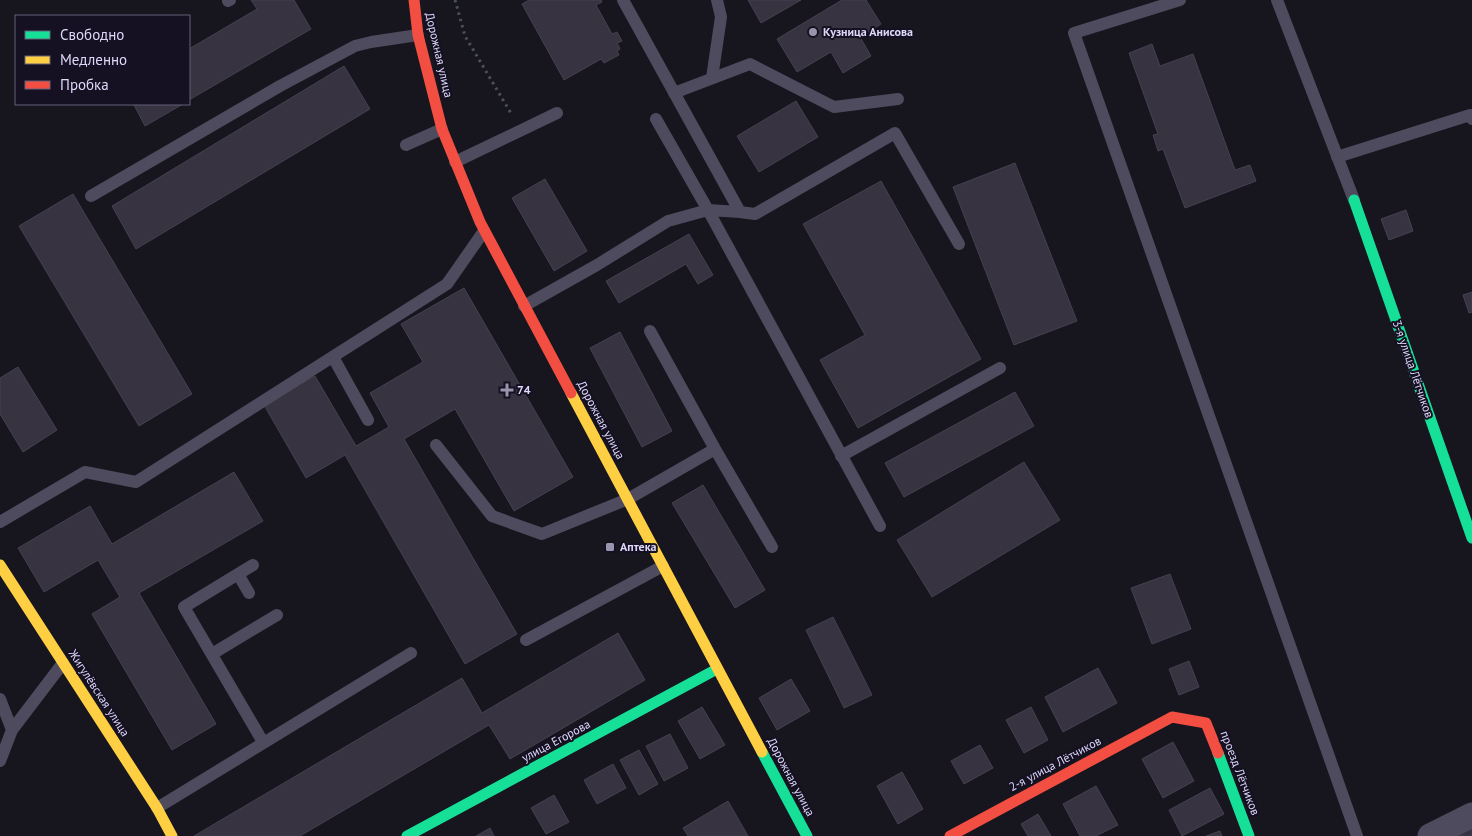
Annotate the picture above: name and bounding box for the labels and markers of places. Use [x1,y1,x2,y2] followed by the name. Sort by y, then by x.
[823,24,913,39] place label: Кузница Анисова
[807,26,819,38] marker: Кузница Анисова
[517,382,531,397] place label: 74
[501,384,513,396] marker: 74
[620,539,657,554] place label: Аптека
[604,541,616,553] marker: Аптека

